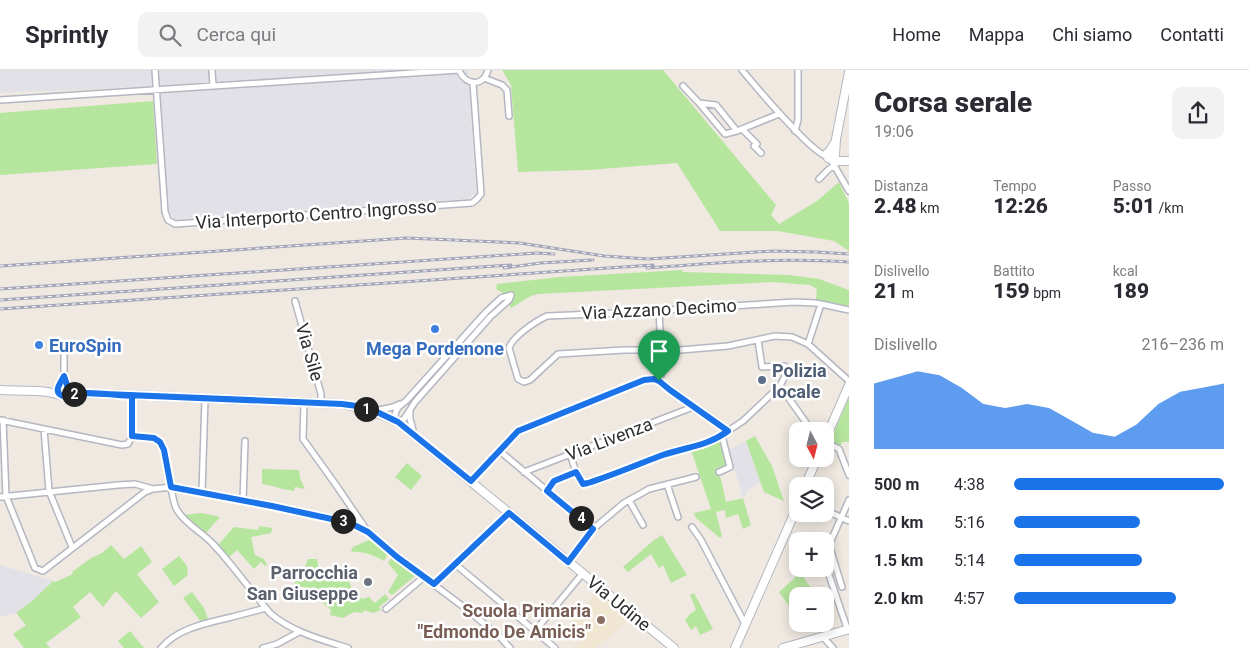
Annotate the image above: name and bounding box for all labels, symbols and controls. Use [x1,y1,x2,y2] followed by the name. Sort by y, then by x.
[138,12,488,57] search box
[25,21,108,49] text: Sprintly
[156,21,184,49] icon: search
[196,23,276,46] text: Cerca qui
[892,24,941,45] text: Home
[969,24,1024,45] text: Mappa
[1052,24,1132,45] text: Chi siamo
[1160,24,1224,45] text: Contatti
[874,86,1032,119] text: Corsa serale
[1172,87,1224,139] button: share
[874,122,914,141] text: 19:06
[874,178,928,194] text: Distanza
[993,178,1037,194] text: Tempo
[1113,178,1151,194] text: Passo
[874,194,917,218] text: 2.48
[993,194,1048,218] text: 12:26
[1113,194,1155,218] text: 5:01
[195,195,437,233] street label: Via Interporto Centro Ingrosso
[917,200,939,216] text: km
[1155,200,1184,216] text: /km
[874,263,930,279] text: Dislivello
[993,263,1035,279] text: Battito
[1113,263,1138,279] text: kcal
[874,279,898,303] text: 21
[993,279,1030,303] text: 159
[1113,279,1149,303] text: 189
[898,285,914,301] text: m
[1030,285,1061,301] text: bpm
[581,294,737,324] street label: Via Azzano Decimo
[292,321,328,383] street label: Via Sile
[429,323,441,335] marker: Mega Pordenone
[638,330,680,381] pin
[49,335,122,356] place label: EuroSpin
[874,335,937,354] text: Dislivello
[1142,335,1224,354] text: 216–236 m
[645,337,673,365] icon: arrive
[366,338,504,359] place label: Mega Pordenone
[33,339,45,351] marker: EuroSpin
[772,360,827,402] place label: Polizia locale
[756,374,768,386] marker: Polizia locale
[62,382,86,406] pin: 2
[70,386,79,402] text: 2
[354,396,378,422] pin: 1
[362,401,371,417] text: 1
[563,413,655,465] street label: Via Livenza
[789,422,834,468] north arrow
[789,422,834,632] map controls
[874,475,919,494] text: 500 m
[954,475,985,494] text: 4:38
[789,477,834,522] button: layers
[568,506,594,530] pin: 4
[330,508,356,534] pin: 3
[577,510,586,526] text: 4
[339,513,348,529] text: 3
[874,513,923,532] text: 1.0 km
[954,513,985,532] text: 5:16
[789,532,834,577] button: +
[874,551,923,570] text: 1.5 km
[954,551,985,570] text: 5:14
[247,562,358,604] place label: Parrocchia San Giuseppe
[583,571,655,635] street label: Via Udine
[362,576,374,588] marker: Parrocchia San Giuseppe
[789,587,834,632] button: −
[874,589,923,608] text: 2.0 km
[954,589,985,608] text: 4:57
[417,600,591,642] place label: Scuola Primaria "Edmondo De Amicis"
[595,614,607,626] marker: Scuola Primaria "Edmondo De Amicis"

